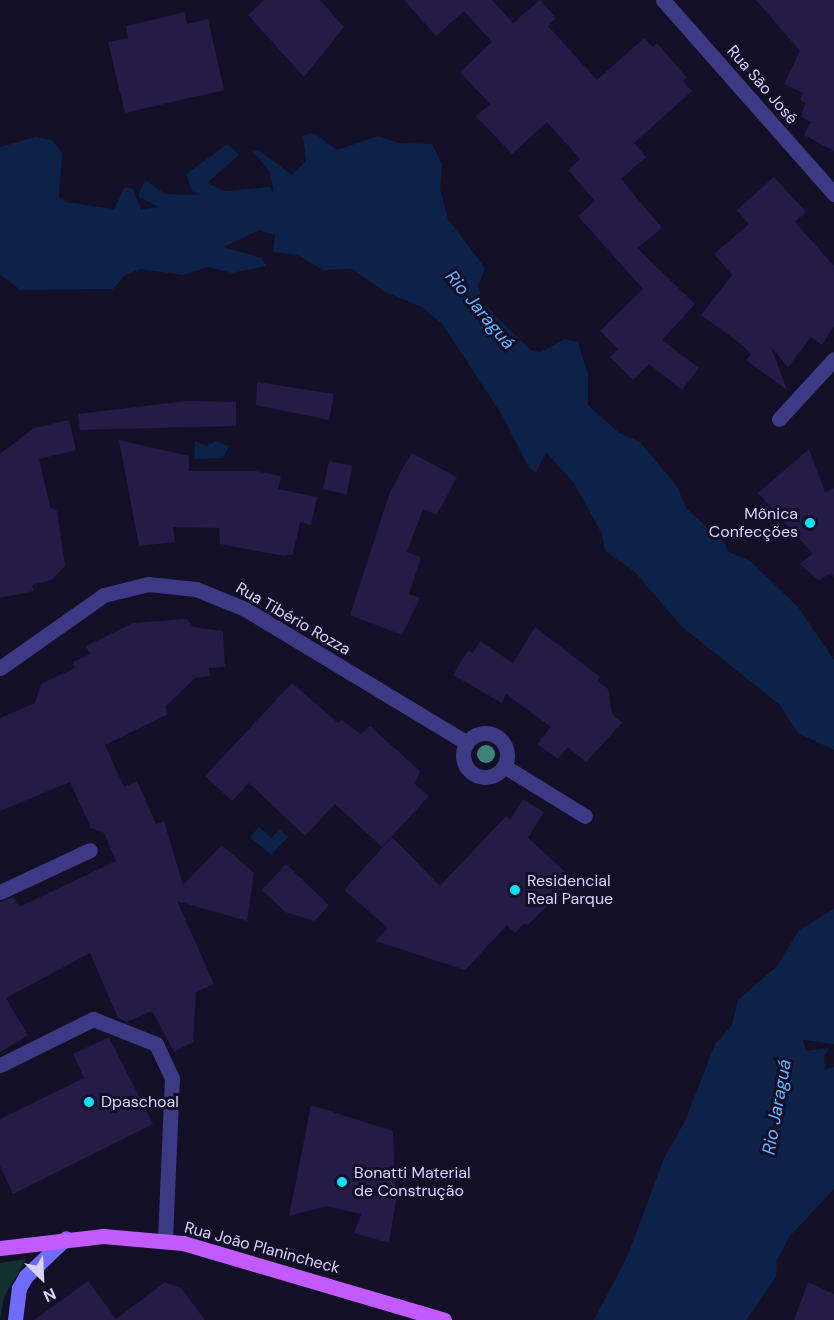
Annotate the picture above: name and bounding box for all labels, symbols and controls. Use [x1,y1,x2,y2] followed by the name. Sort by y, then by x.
[723,42,801,128] street label: Rua São José
[441,266,519,354] water label: Rio Jaraguá
[709,504,798,542] place label: Mônica Confecções
[803,516,817,530] marker: Mônica Confecções
[232,578,354,660] street label: Rua Tibério Rozza
[527,871,613,909] place label: Residencial Real Parque
[508,883,522,897] marker: Residencial Real Parque
[758,1058,796,1156] water label: Rio Jaraguá
[101,1092,179,1112] place label: Dpaschoal
[82,1095,96,1109] marker: Dpaschoal
[354,1163,471,1201] place label: Bonatti Material de Construção
[335,1175,349,1189] marker: Bonatti Material de Construção
[182,1218,342,1278] street label: Rua João Planincheck
[12,1248,72,1308] north arrow
[40,1283,59,1307] text: N

